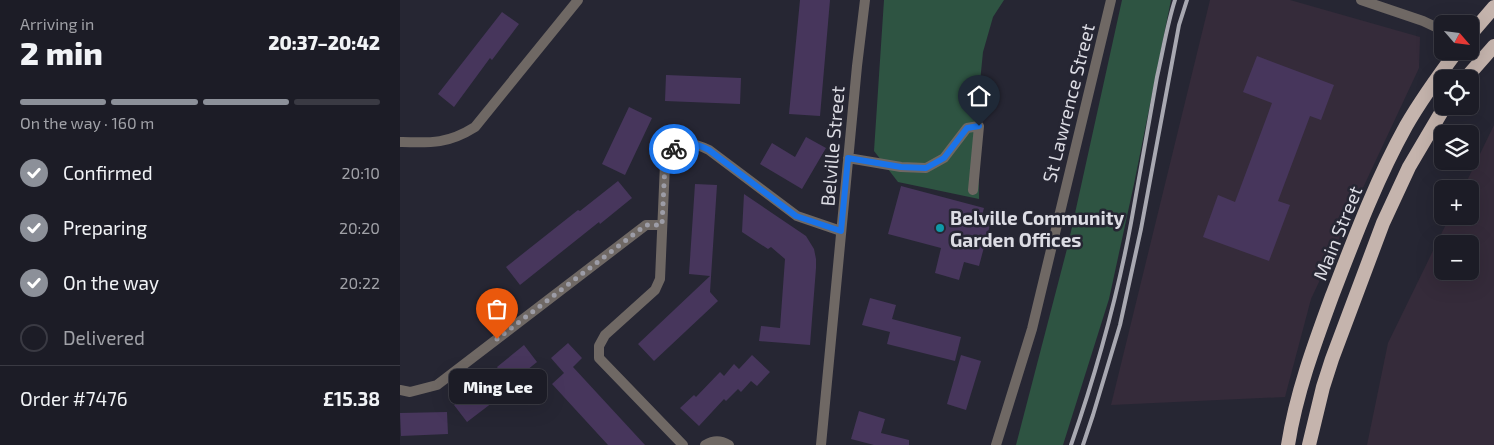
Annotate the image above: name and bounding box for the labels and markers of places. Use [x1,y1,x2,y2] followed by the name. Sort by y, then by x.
[958,75,1000,126] pin
[950,206,1124,251] place label: Belville Community Garden Offices
[934,222,946,234] marker: Belville Community Garden Offices
[476,288,518,339] pin
[448,369,546,404] callout: Ming Lee

